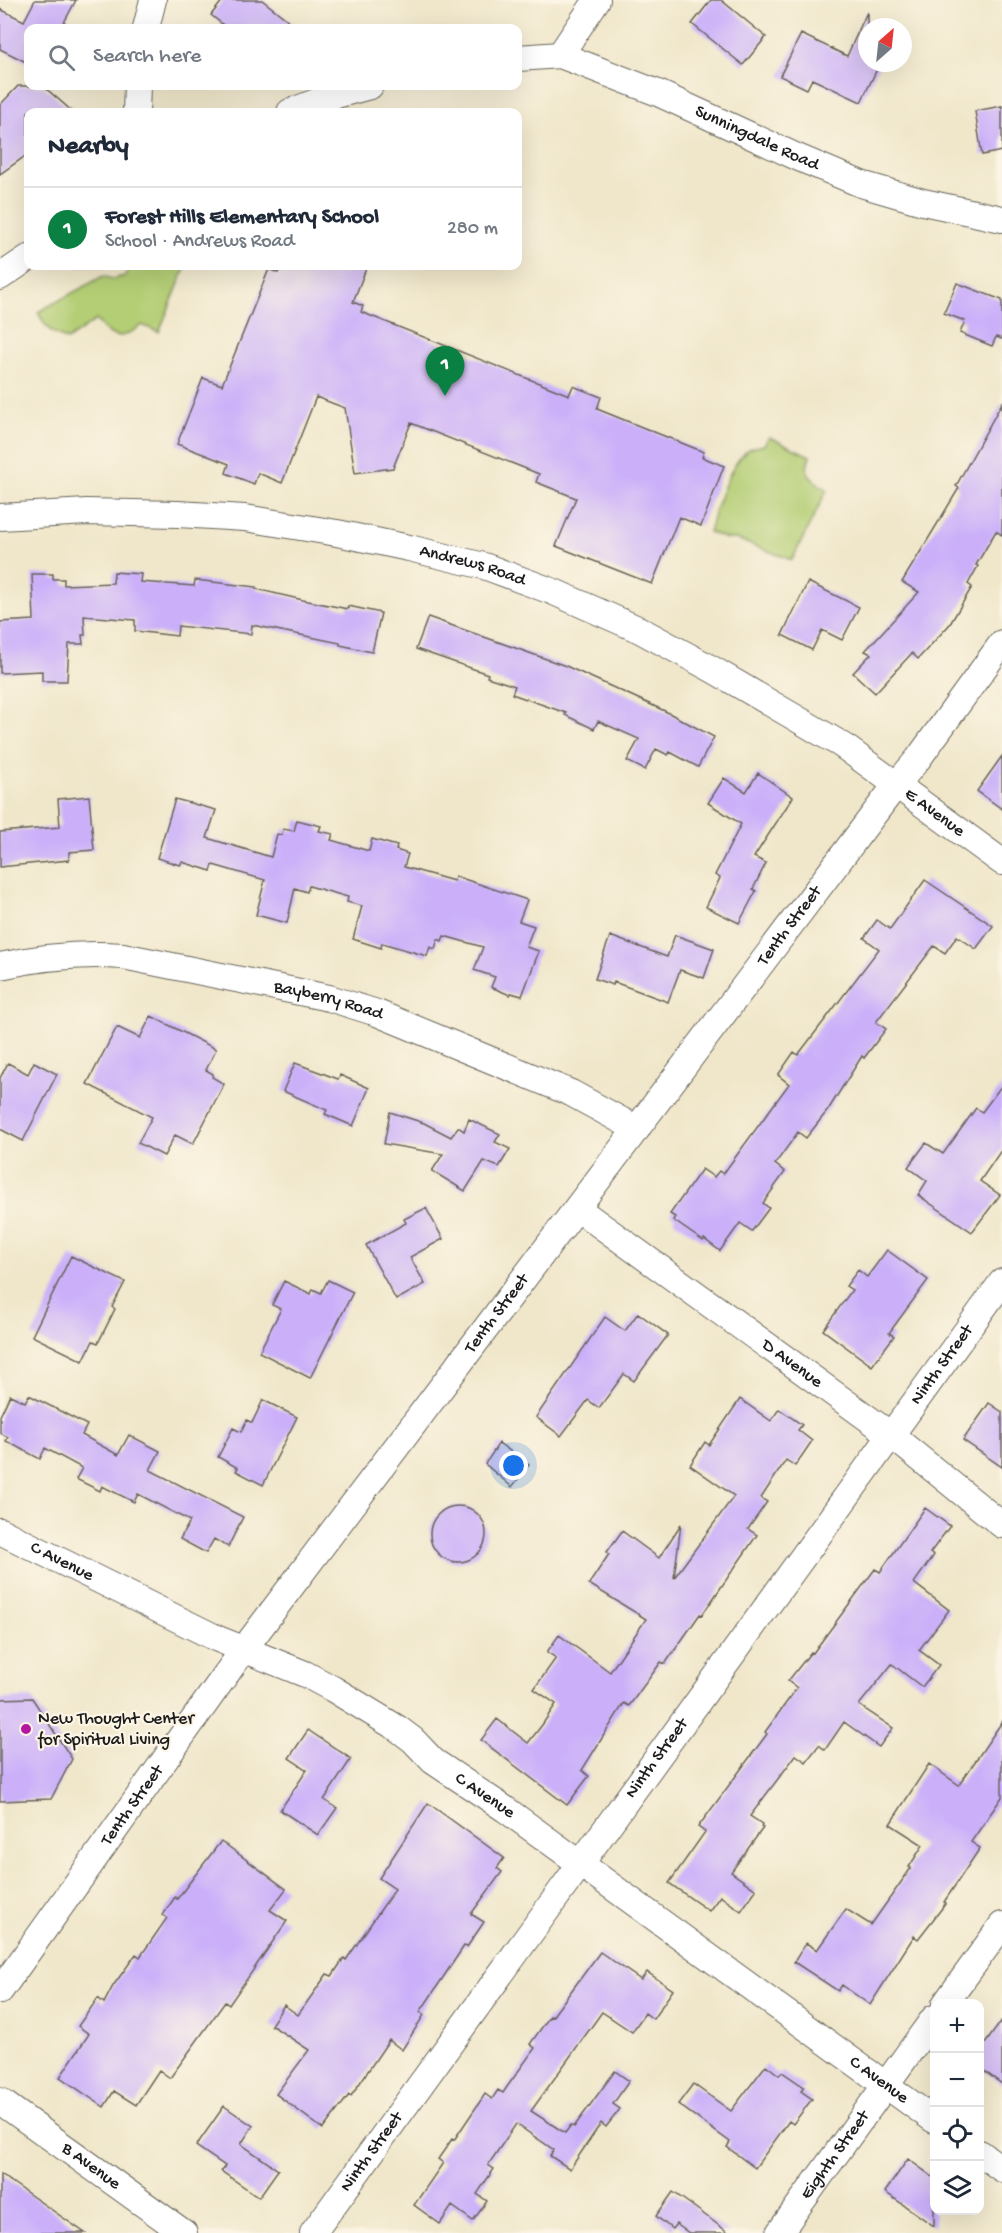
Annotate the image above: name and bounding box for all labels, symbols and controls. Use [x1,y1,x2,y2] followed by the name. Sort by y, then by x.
[858,18,912,72] north arrow
[24,24,522,90] search box
[45,41,78,74] icon: search
[93,44,201,70] text: Search here
[692,101,823,176] street label: Sunningdale Road
[48,132,129,163] text: Nearby
[105,205,379,231] text: Forest Hills Elementary School
[63,218,72,241] text: 1
[447,218,498,241] text: 280 m
[105,231,294,254] text: School · Andrews Road
[426,346,464,396] pin: 1
[417,540,530,592] street label: Andrews Road
[900,784,969,842] street label: E Avenue
[752,881,827,971] street label: Tenth Street
[271,976,388,1025] street label: Bayberry Road
[460,1269,535,1359] street label: Tenth Street
[906,1320,979,1409] street label: Ninth Street
[757,1334,827,1393] street label: D Avenue
[499,1451,528,1480] your location
[27,1537,98,1586] street label: C Avenue
[37,1709,195,1751] place label: New Thought Center for Spiritual Living
[621,1713,694,1803] street label: Ninth Street
[19,1722,33,1736] marker: New Thought Center for Spiritual Living
[96,1760,169,1851] street label: Tenth Street
[451,1768,520,1824] street label: C Avenue
[930,1999,984,2215] map controls
[930,1999,984,2053] button: +
[845,2051,913,2109] street label: C Avenue
[930,2053,984,2107] button: −
[796,2105,875,2204] street label: Eighth Street
[336,2107,409,2196] street label: Ninth Street
[930,2107,984,2161] button: locate
[57,2137,125,2195] street label: B Avenue
[930,2161,984,2215] button: layers

